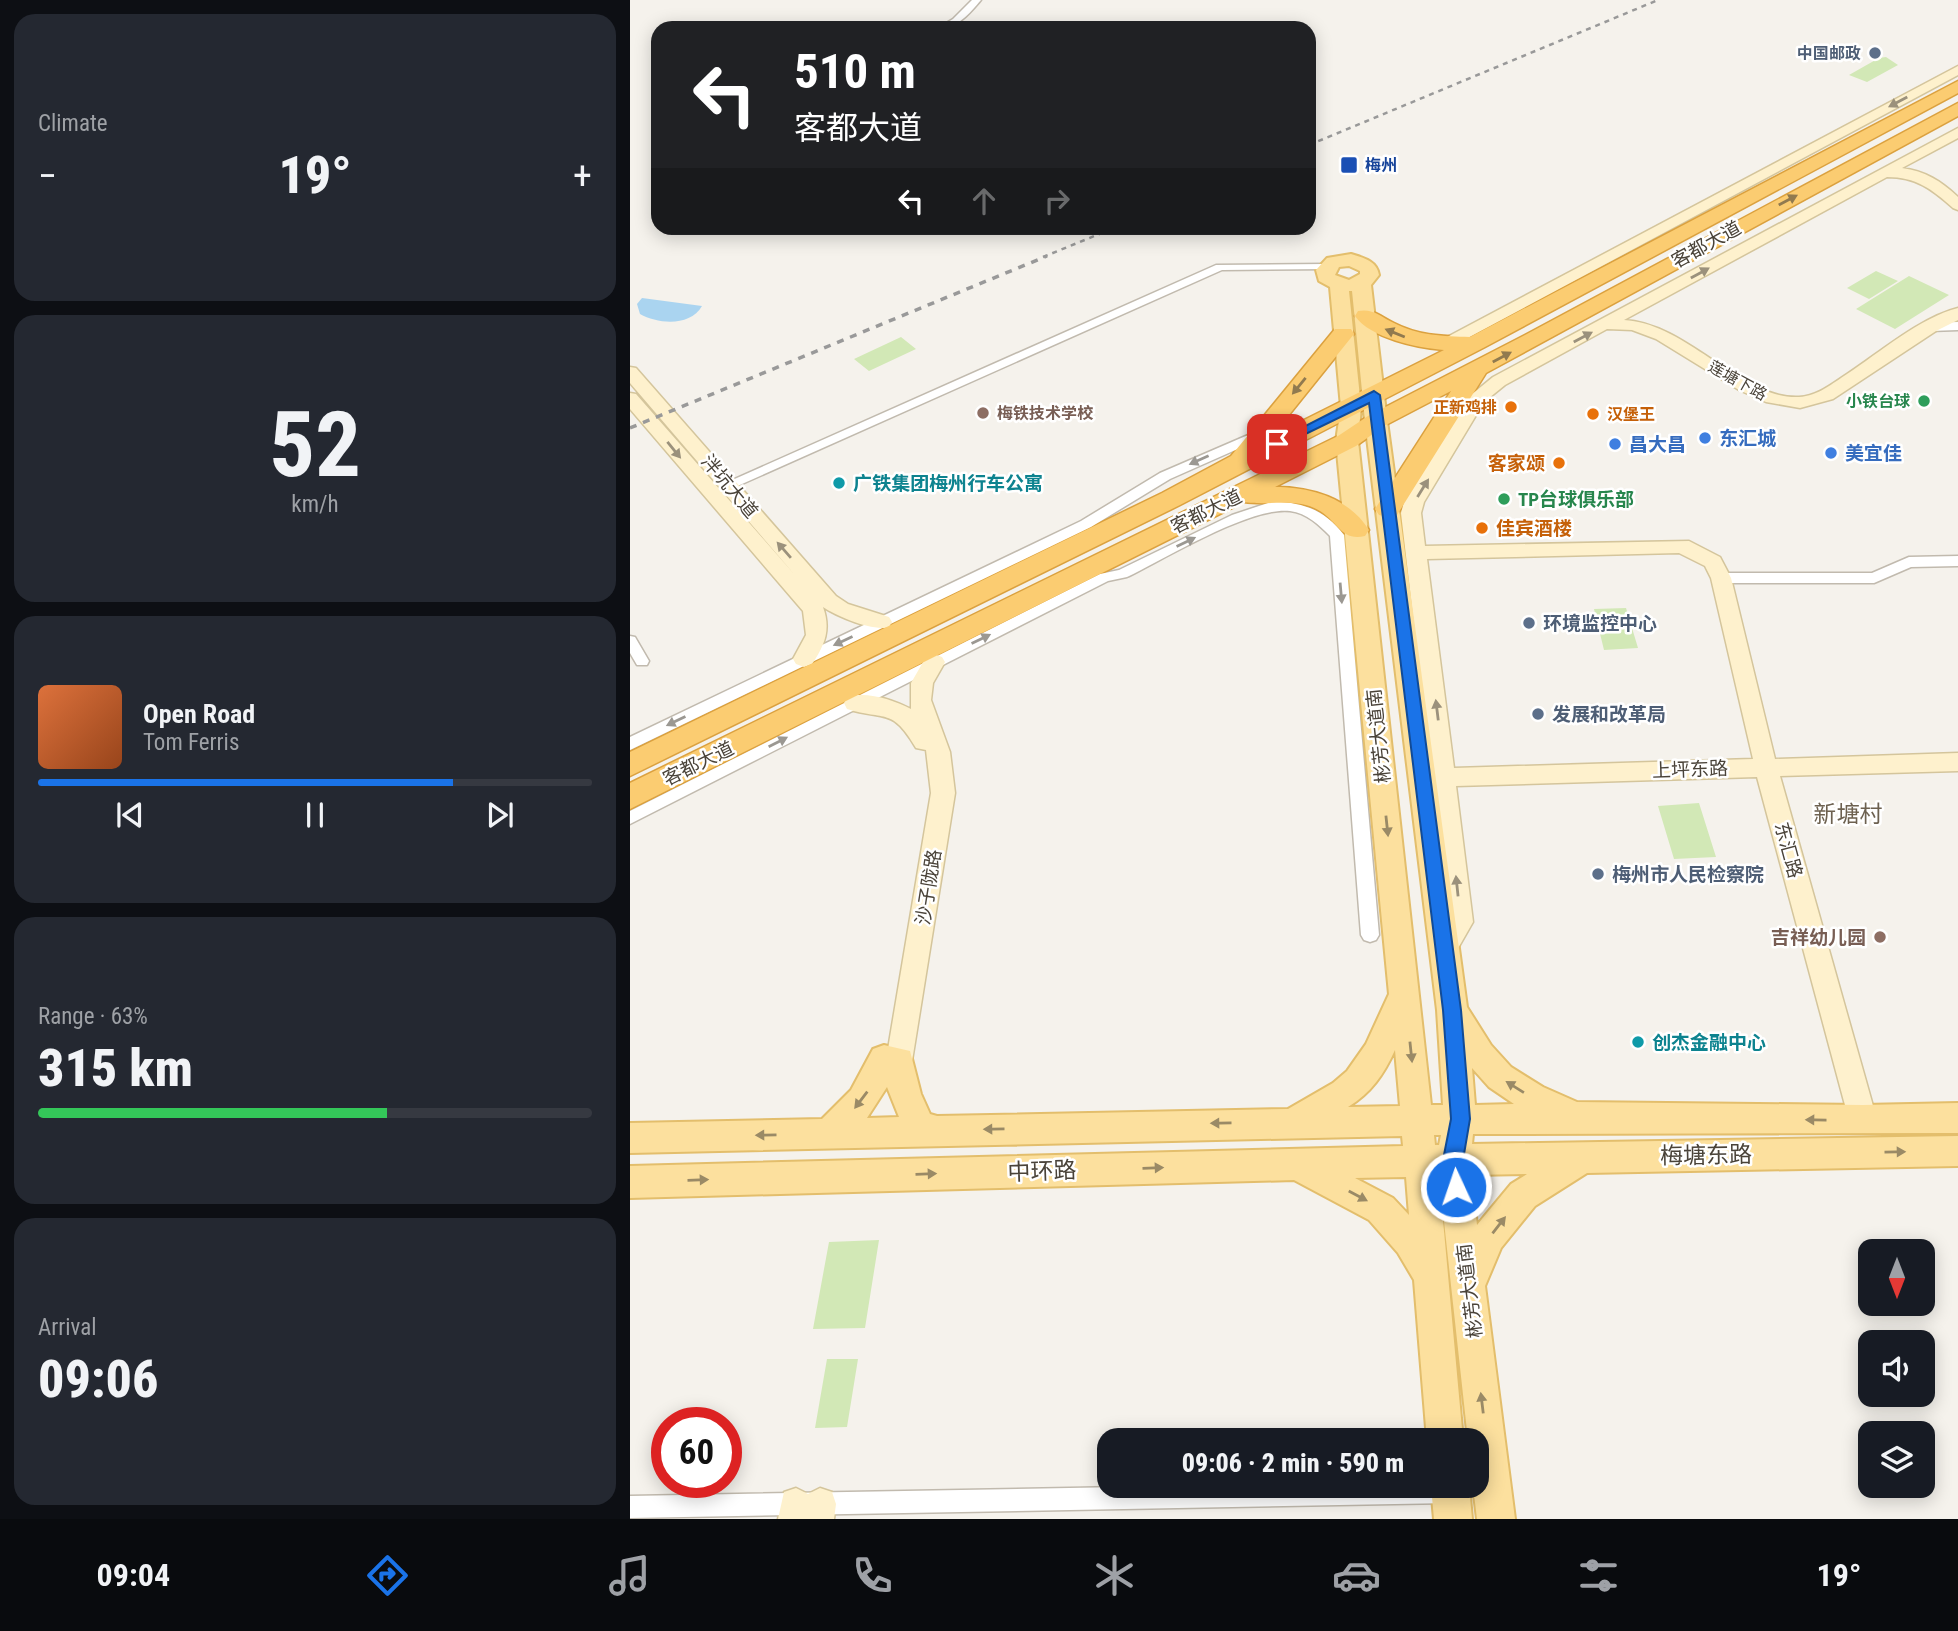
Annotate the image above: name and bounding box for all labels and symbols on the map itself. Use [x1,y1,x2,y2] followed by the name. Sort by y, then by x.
[1797,44,1861,63] place label: 中国邮政
[1867,45,1883,61] marker: 中国邮政
[1888,97,1908,108] one-way arrow
[1339,155,1359,175] marker: 梅州
[1365,156,1397,175] place label: 梅州
[1778,194,1797,206] one-way arrow
[1667,216,1745,273] street label: 客都大道
[1690,267,1710,279] one-way arrow
[1385,327,1406,338] one-way arrow
[1573,331,1593,342] one-way arrow
[1492,351,1512,362] one-way arrow
[1705,357,1770,404] street label: 莲塘下路
[1292,378,1307,395] one-way arrow
[1846,392,1910,411] place label: 小铁台球
[1916,393,1932,409] marker: 小铁台球
[1433,398,1497,417] place label: 正新鸡排
[1503,399,1519,415] marker: 正新鸡排
[997,404,1094,423] place label: 梅铁技术学校
[975,405,991,421] marker: 梅铁技术学校
[1607,405,1655,424] place label: 汉堡王
[1585,406,1601,422] marker: 汉堡王
[1247,414,1307,474] pin
[1719,427,1776,450] place label: 东汇城
[1697,430,1713,446] marker: 东汇城
[1629,433,1686,456] place label: 昌大昌
[1607,436,1623,452] marker: 昌大昌
[667,441,682,459] one-way arrow
[1845,442,1902,465] place label: 美宜佳
[1823,445,1839,461] marker: 美宜佳
[696,450,763,523] street label: 泮坑大道
[1488,452,1545,475] place label: 客家颂
[1188,455,1209,466] one-way arrow
[1551,455,1567,471] marker: 客家颂
[853,472,1043,495] place label: 广铁集团梅州行车公寓
[831,475,847,491] marker: 广铁集团梅州行车公寓
[1417,478,1430,498] one-way arrow
[1167,484,1245,538] street label: 客都大道
[1518,488,1634,511] place label: TP台球俱乐部
[1496,491,1512,507] marker: TP台球俱乐部
[1496,517,1572,540] place label: 佳宾酒楼
[1474,520,1490,536] marker: 佳宾酒楼
[1176,537,1196,548] one-way arrow
[776,541,792,559] one-way arrow
[1336,582,1347,604] one-way arrow
[1543,612,1657,635] place label: 环境监控中心
[1521,615,1537,631] marker: 环境监控中心
[971,634,991,645] one-way arrow
[833,635,853,647] one-way arrow
[1362,687,1395,784] street label: 彬芳大道南
[1431,699,1442,721] one-way arrow
[1552,703,1666,726] place label: 发展和改革局
[1530,706,1546,722] marker: 发展和改革局
[666,716,686,727] one-way arrow
[659,736,737,790] street label: 客都大道
[768,737,788,748] one-way arrow
[1652,757,1728,782] street label: 上坪东路
[1814,801,1883,828] district label: 新塘村
[1382,815,1393,837] one-way arrow
[1770,820,1807,881] street label: 东汇路
[911,848,946,926] street label: 沙子陇路
[1612,863,1764,886] place label: 梅州市人民检察院
[1590,866,1606,882] marker: 梅州市人民检察院
[1451,875,1462,897] one-way arrow
[1771,926,1866,949] place label: 吉祥幼儿园
[1872,929,1888,945] marker: 吉祥幼儿园
[1652,1031,1766,1054] place label: 创杰金融中心
[1630,1034,1646,1050] marker: 创杰金融中心
[1405,1042,1416,1064] one-way arrow
[1506,1081,1525,1094] one-way arrow
[854,1090,868,1109] one-way arrow
[1805,1114,1827,1125] one-way arrow
[1210,1117,1232,1129] one-way arrow
[982,1123,1004,1135] one-way arrow
[755,1129,777,1140] one-way arrow
[1660,1141,1752,1170] street label: 梅塘东路
[1884,1146,1906,1158] one-way arrow
[1419,1150,1493,1224] position arrow
[1007,1157,1077,1186] street label: 中环路
[1142,1162,1164,1174] one-way arrow
[915,1169,937,1180] one-way arrow
[687,1175,709,1186] one-way arrow
[1348,1190,1368,1201] one-way arrow
[1491,1217,1506,1235] one-way arrow
[1858,1239,1936,1316] north arrow
[1452,1242,1487,1339] street label: 彬芳大道南
[1477,1391,1488,1413] one-way arrow
[651,1407,742,1498] speed limit sign: 60

